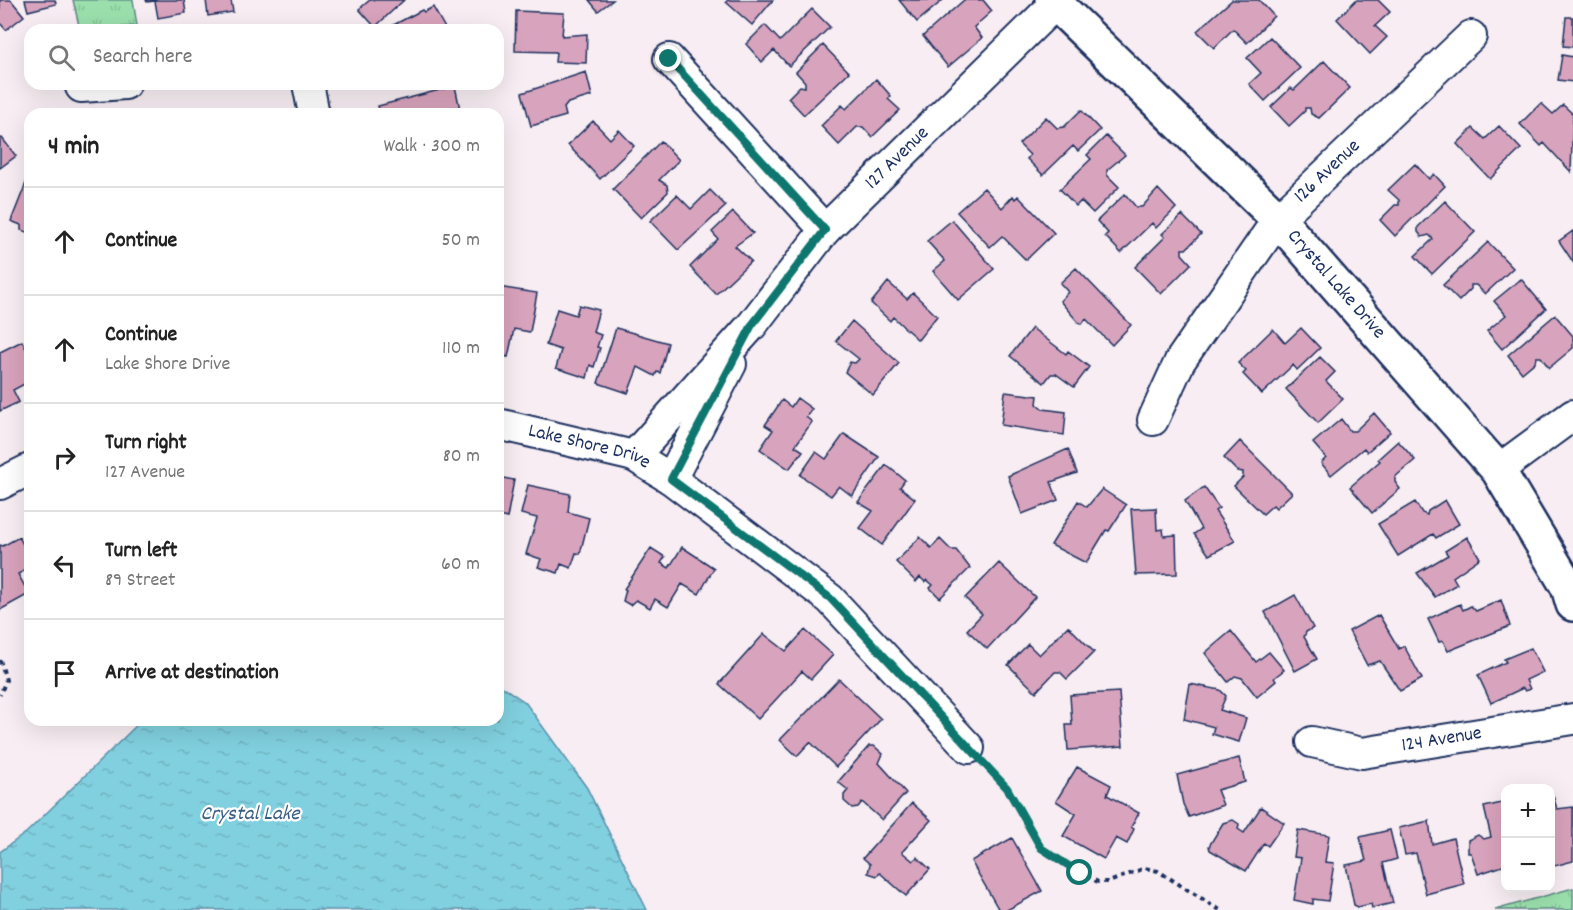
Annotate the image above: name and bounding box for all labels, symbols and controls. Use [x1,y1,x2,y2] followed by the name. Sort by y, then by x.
[24,24,504,90] search box
[45,41,78,74] icon: search
[93,42,192,73] text: Search here
[655,45,681,71] route end
[859,120,936,197] street label: 127 Avenue
[48,129,99,166] text: 4 min
[383,133,480,161] text: Walk · 300 m
[1288,133,1367,210] street label: 126 Avenue
[1280,224,1392,346] street label: Crystal Lake Drive
[48,225,81,258] icon: ahead
[105,226,177,257] text: Continue
[442,227,480,255] text: 50 m
[105,320,177,351] text: Continue
[48,333,81,366] icon: ahead
[442,335,480,363] text: 110 m
[105,351,230,379] text: Lake Shore Drive
[525,418,656,477] street label: Lake Shore Drive
[105,428,187,459] text: Turn right
[48,441,81,474] icon: right
[443,443,480,471] text: 80 m
[105,459,185,487] text: 127 Avenue
[105,536,177,567] text: Turn left
[48,549,81,582] icon: left
[441,551,480,579] text: 60 m
[105,567,175,595] text: 89 Street
[48,657,81,690] icon: arrive
[105,658,279,689] text: Arrive at destination
[1400,720,1484,760] street label: 124 Avenue
[1501,784,1555,892] map controls
[1501,784,1555,838] button: +
[200,800,301,830] water label: Crystal Lake
[1501,838,1555,892] button: −
[1066,859,1092,885] route start

